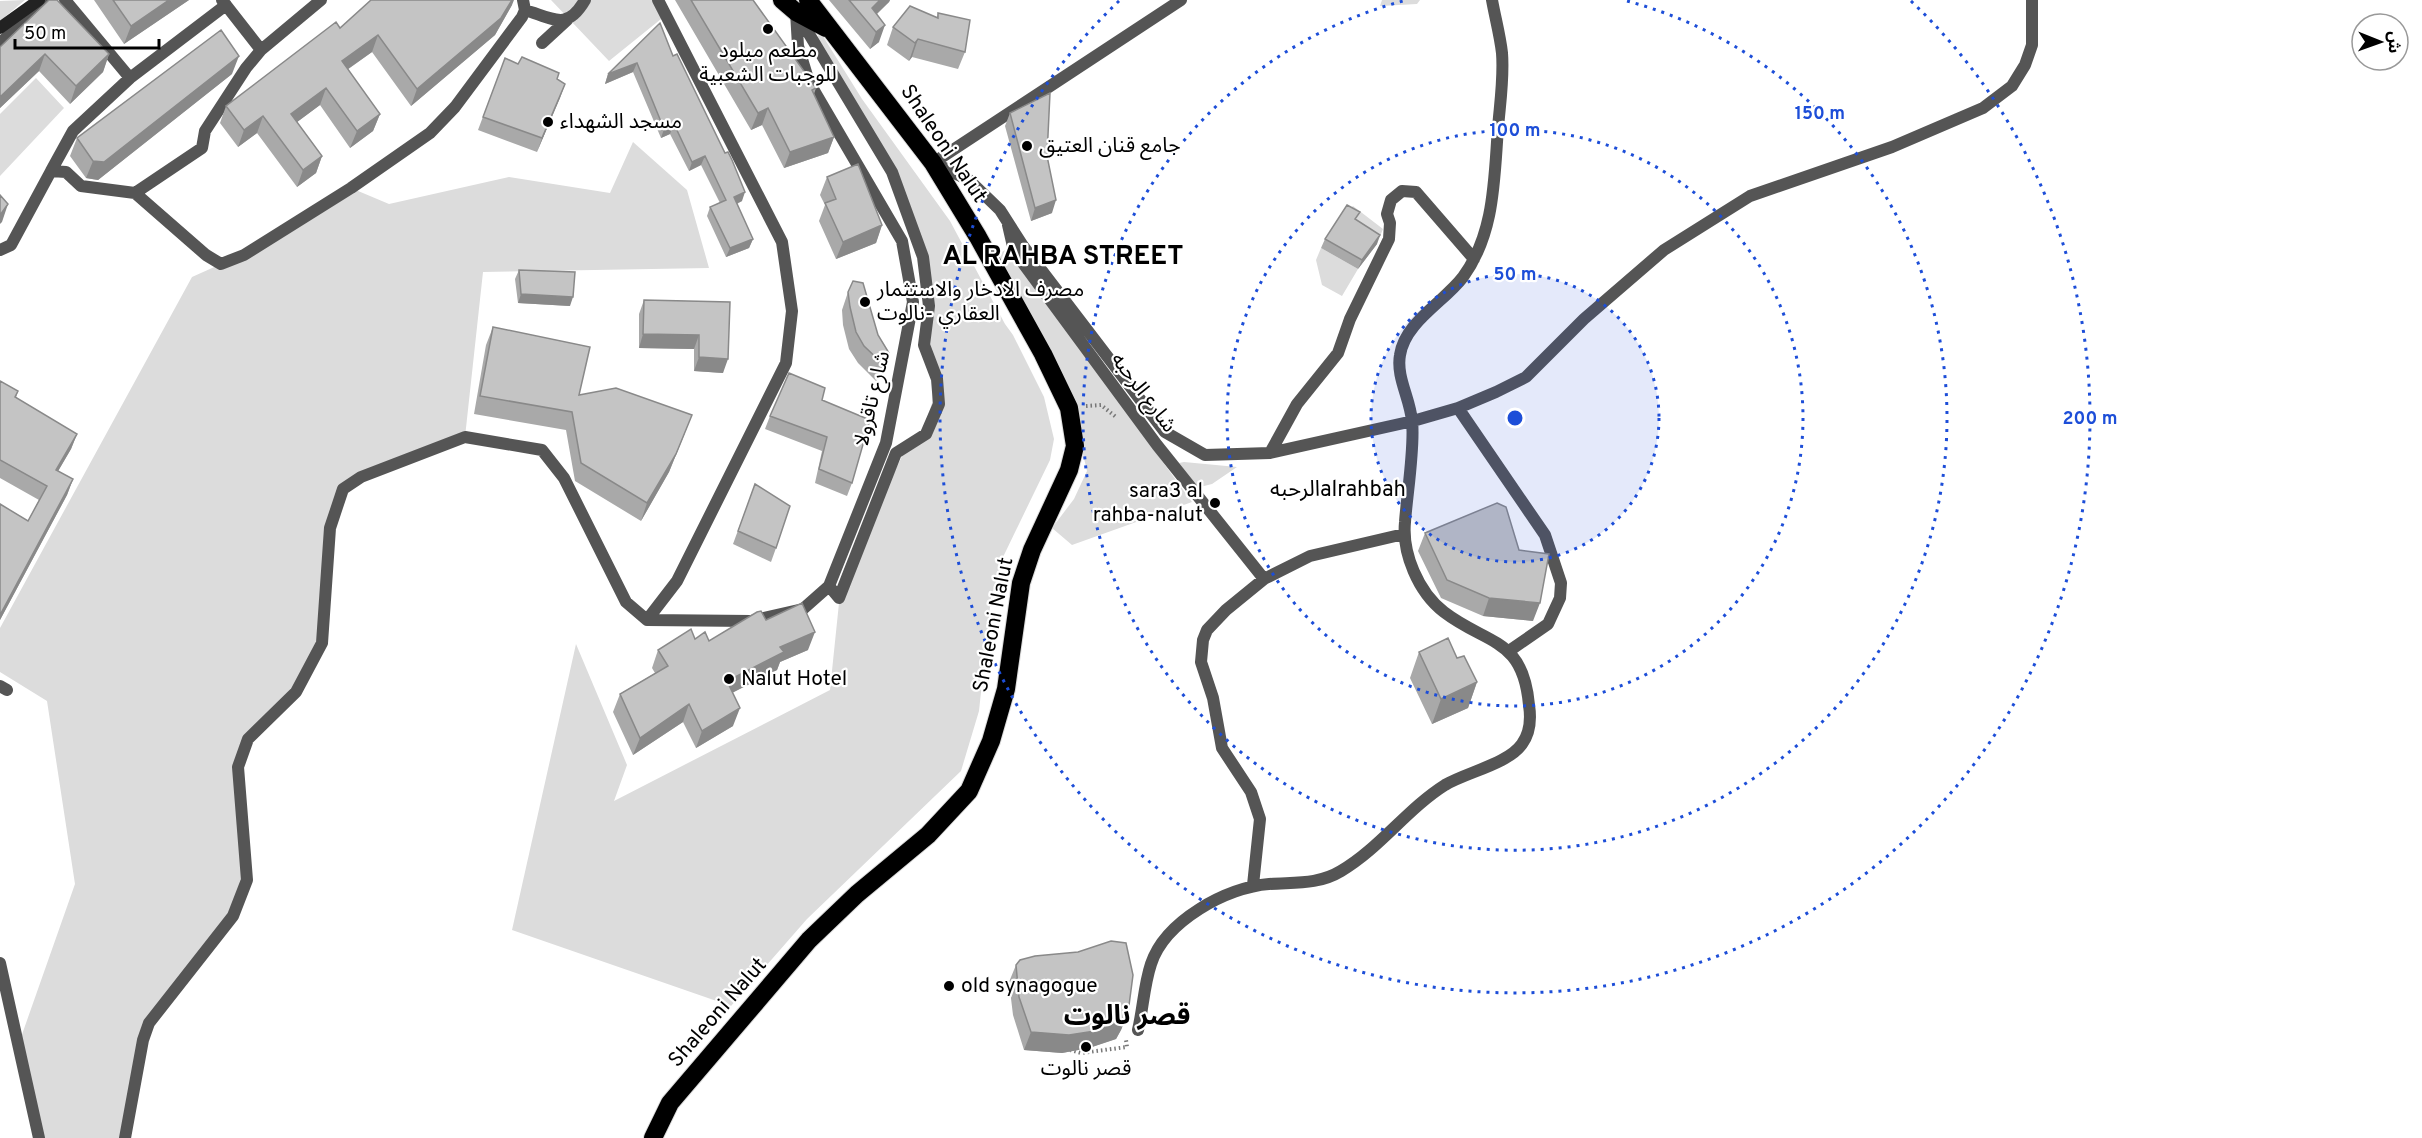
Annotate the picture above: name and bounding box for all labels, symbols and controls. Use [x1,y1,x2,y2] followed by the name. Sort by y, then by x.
[15,12,159,50] scale bar
[2350,12,2410,72] north arrow
[761,22,775,36] marker: مطعم ميلود للوجبات الشعبية
[24,23,66,46] text: 50 m
[2383,31,2403,53] text: ش
[699,38,837,89] place label: مطعم ميلود للوجبات الشعبية
[894,80,992,208] street label: Shaleoni Nalut
[1795,103,1845,126] text: 150 m
[560,109,682,136] place label: مسجد الشهداء
[541,115,555,129] marker: مسجد الشهداء
[1489,120,1541,143] text: 100 m
[1039,133,1181,160] place label: جامع قنان العتيق
[1020,139,1034,153] marker: جامع قنان العتيق
[942,240,1184,274] district label: AL RAHBA STREET
[1493,264,1537,287] text: 50 m
[876,277,1084,328] place label: مصرف الادخار والاستثمار العقاري -نالوت
[858,295,872,309] marker: مصرف الادخار والاستثمار العقاري -نالوت
[849,348,897,450] street label: شارع تاقرولا
[1104,348,1182,438] street label: شارع الرحبه
[1505,408,1525,428] centre of rings
[2062,408,2118,431] text: 200 m
[1270,477,1406,504] district label: الرحبهalrahbah
[1093,478,1203,529] place label: sara3 al rahba-nalut
[1208,496,1222,510] marker: sara3 al rahba-nalut
[968,555,1020,695] street label: Shaleoni Nalut
[741,666,847,693] place label: Nalut Hotel
[722,672,736,686] marker: Nalut Hotel
[663,952,773,1074] street label: Shaleoni Nalut
[961,973,1098,1000] place label: old synagogue
[942,979,956,993] marker: old synagogue
[1064,1000,1190,1034] district label: قصر نالوت
[1079,1040,1093,1054] marker: قصر نالوت
[1041,1056,1131,1083] place label: قصر نالوت

